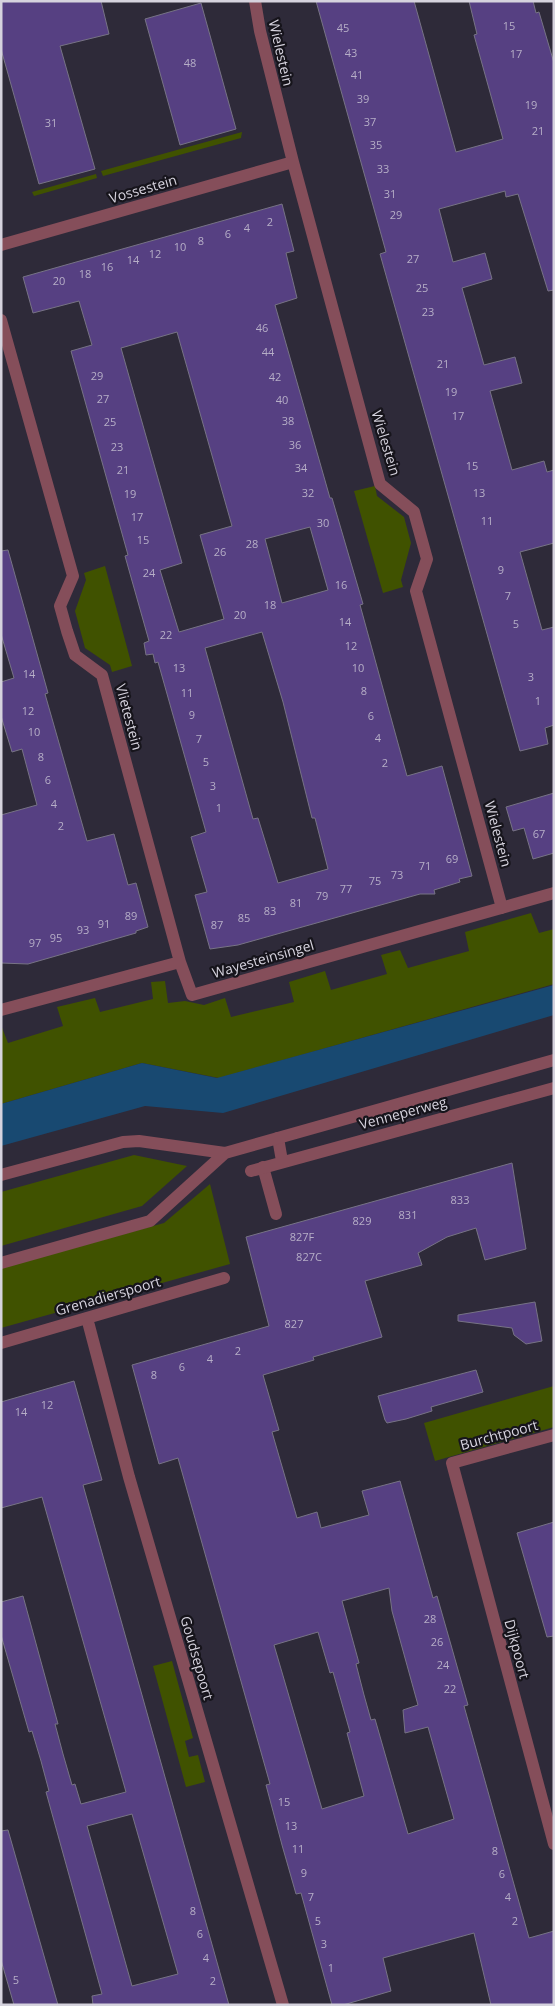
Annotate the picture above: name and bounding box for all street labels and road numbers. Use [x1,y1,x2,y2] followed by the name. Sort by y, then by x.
[265,18,298,88] street label: Wielestein
[107,170,179,207] street label: Vossestein
[368,408,405,478] street label: Wielestein
[112,682,147,752] street label: Vlietestein
[481,799,516,869] street label: Wielestein
[210,935,316,982] street label: Wayesteinsingel
[357,1092,449,1133] street label: Venneperweg
[53,1271,163,1320] street label: Grenadierspoort
[458,1415,540,1454] street label: Burchtpoort
[176,1614,219,1702] street label: Goudsepoort
[500,1617,535,1681] street label: Dijkpoort

